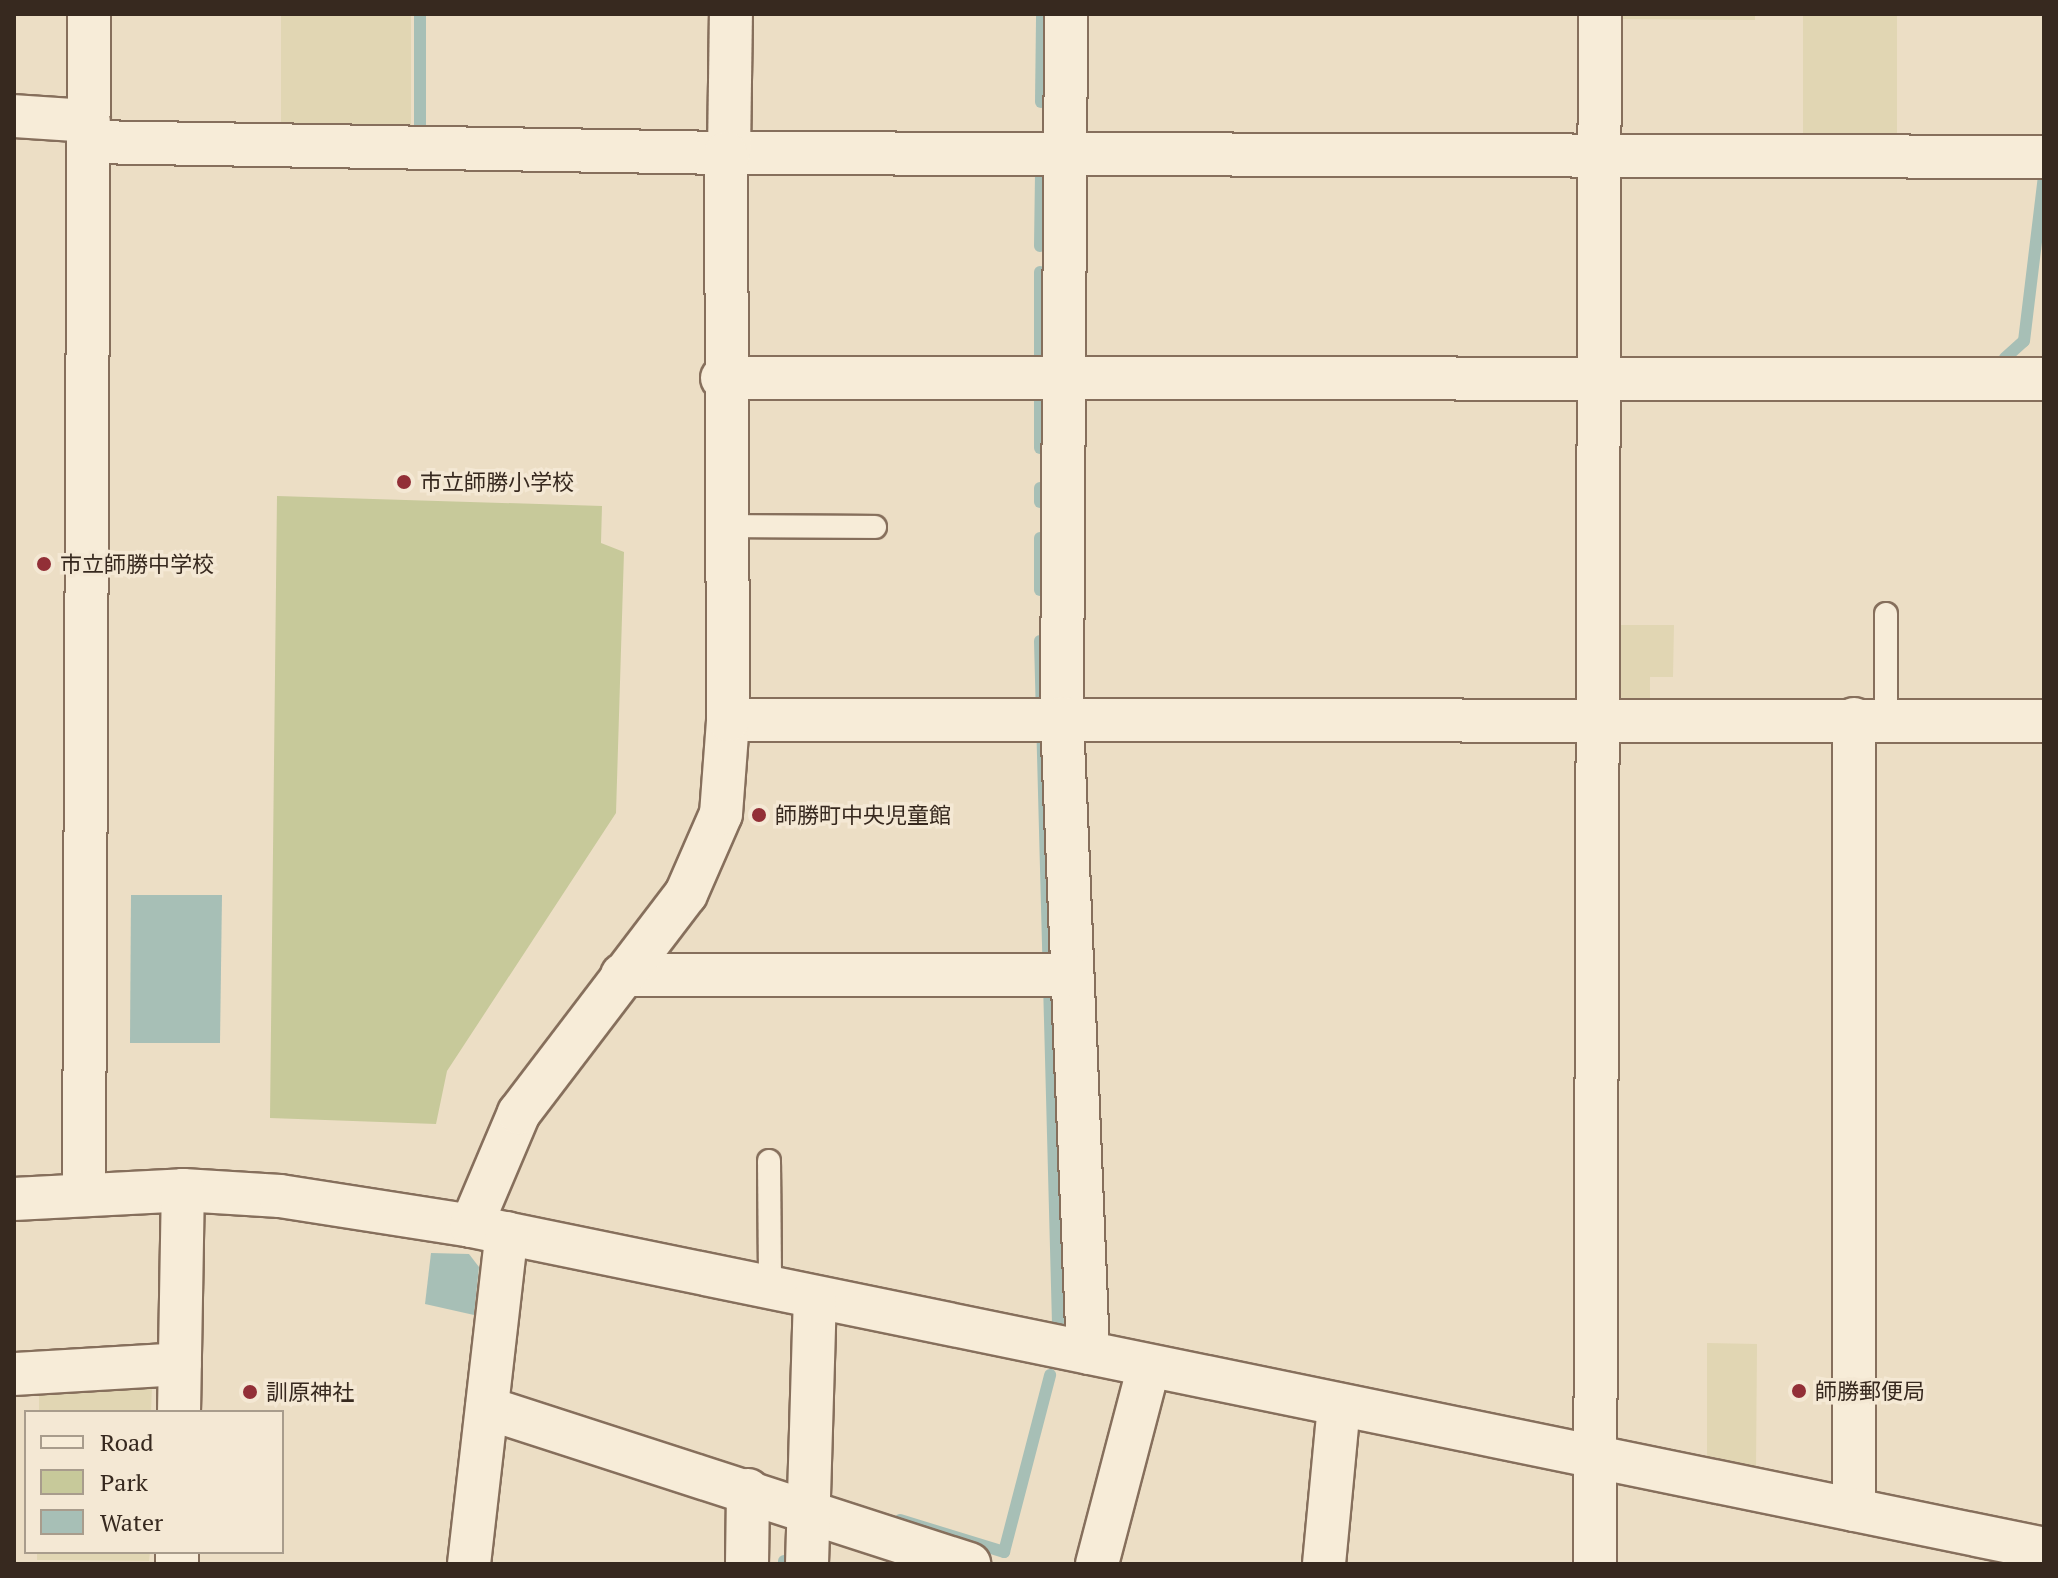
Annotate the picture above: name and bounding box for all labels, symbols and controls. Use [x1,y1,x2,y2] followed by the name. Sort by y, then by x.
[420,469,574,495] place label: 市立師勝小学校
[395,473,413,491] marker: 市立師勝小学校
[60,551,214,577] place label: 市立師勝中学校
[35,555,53,573] marker: 市立師勝中学校
[775,802,951,828] place label: 師勝町中央児童館
[750,806,768,824] marker: 師勝町中央児童館
[1815,1378,1925,1404] place label: 師勝郵便局
[266,1379,354,1405] place label: 訓原神社
[1790,1382,1808,1400] marker: 師勝郵便局
[241,1383,259,1401] marker: 訓原神社
[24,1410,284,1554] legend
[100,1426,154,1458] text: Road
[100,1466,148,1498] text: Park
[100,1506,163,1538] text: Water

